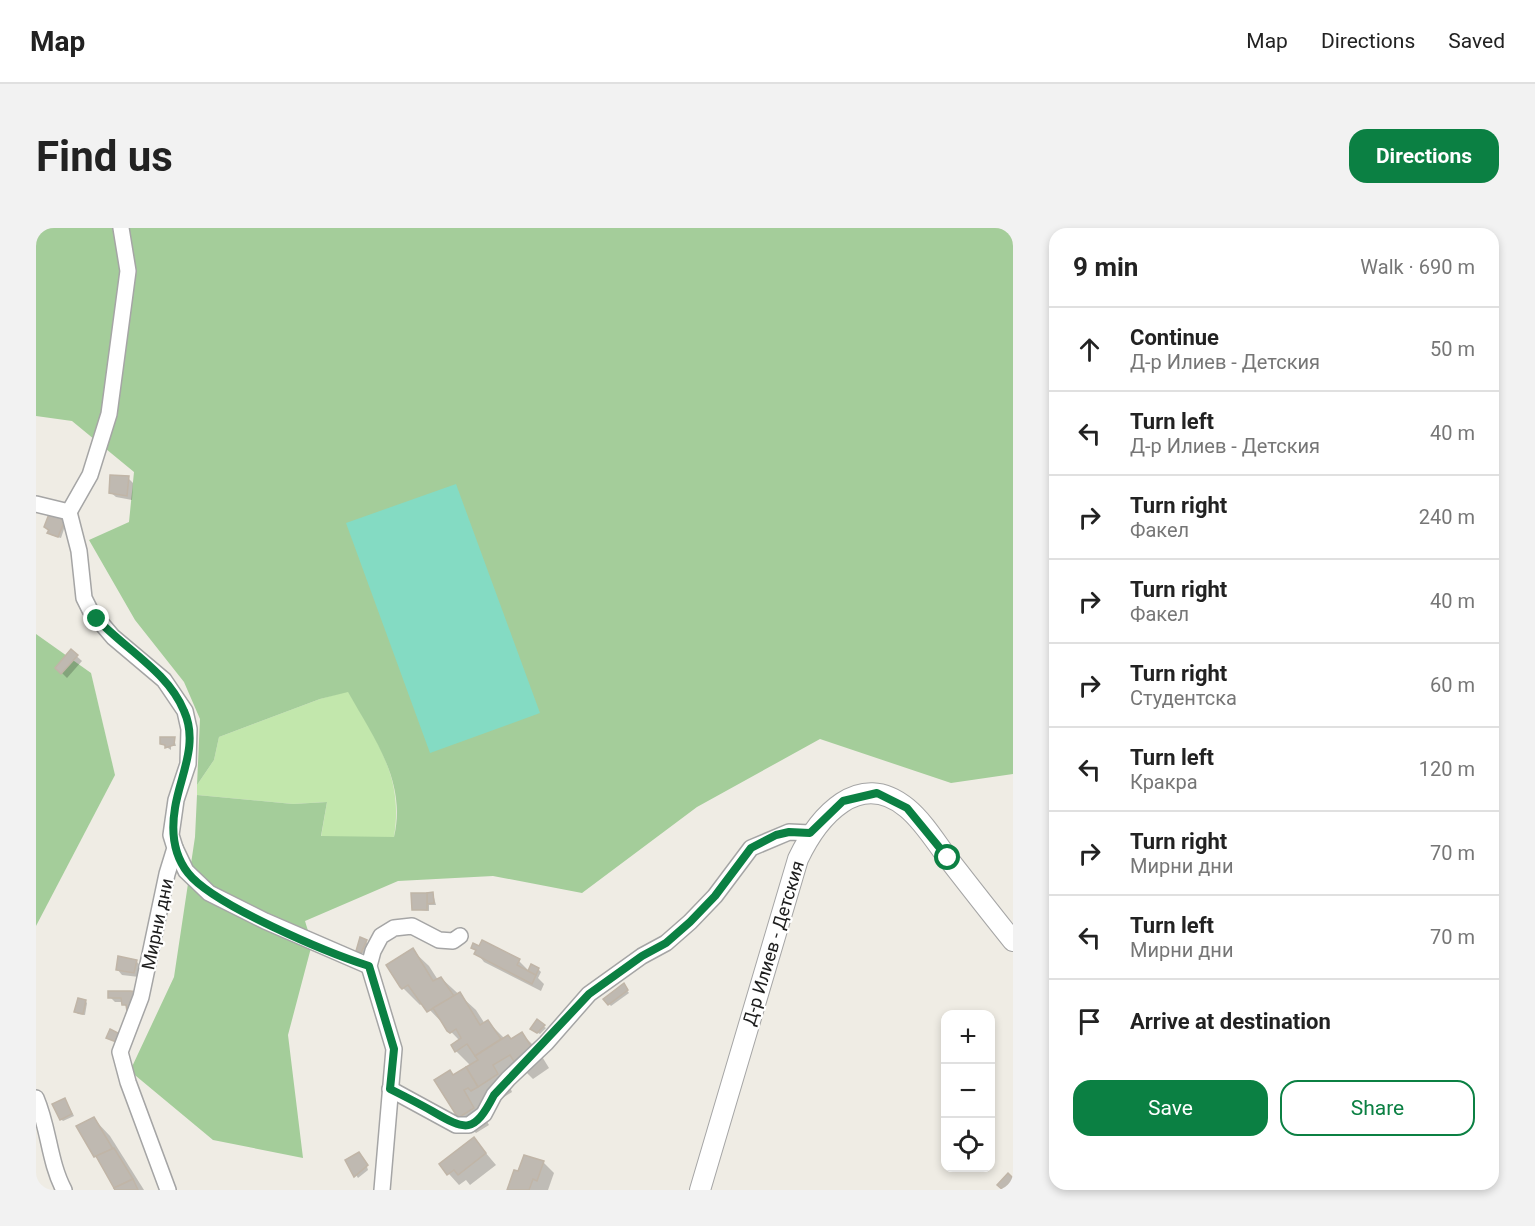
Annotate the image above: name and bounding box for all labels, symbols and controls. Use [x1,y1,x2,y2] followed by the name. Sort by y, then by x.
[30,25,85,58] text: Map
[1246,29,1288,53] text: Map
[1321,29,1415,53] text: Directions
[1448,29,1505,53] text: Saved
[1349,129,1499,183] button: Directions
[36,132,173,181] text: Find us
[1073,252,1138,282] text: 9 min
[1360,255,1475,279] text: Walk · 690 m
[1130,325,1219,350] text: Continue
[1073,333,1106,366] icon: ahead
[1430,337,1475,361] text: 50 m
[1130,350,1320,374] text: Д-р Илиев - Детския
[1130,409,1214,434] text: Turn left
[1073,417,1106,450] icon: left
[1430,421,1475,445] text: 40 m
[1130,434,1320,458] text: Д-р Илиев - Детския
[1130,493,1227,518] text: Turn right
[1073,501,1106,534] icon: right
[1419,505,1475,529] text: 240 m
[1130,518,1189,542] text: Факел
[1130,577,1227,602] text: Turn right
[1073,585,1106,618] icon: right
[1430,589,1475,613] text: 40 m
[1130,602,1189,626] text: Факел
[83,605,109,631] route end
[1130,661,1227,686] text: Turn right
[1073,669,1106,702] icon: right
[1430,673,1475,697] text: 60 m
[1130,686,1237,710] text: Студентска
[1130,745,1214,770] text: Turn left
[1073,753,1106,786] icon: left
[1419,757,1475,781] text: 120 m
[1130,770,1198,794] text: Кракра
[1130,829,1227,854] text: Turn right
[1073,837,1106,870] icon: right
[1430,841,1475,865] text: 70 m
[934,844,960,870] route start
[1130,854,1233,878] text: Мирни дни
[738,858,808,1028] street label: Д-р Илиев - Детския
[137,876,177,972] street label: Мирни дни
[1130,913,1214,938] text: Turn left
[1073,921,1106,954] icon: left
[1430,925,1475,949] text: 70 m
[1130,938,1233,962] text: Мирни дни
[1073,1005,1106,1038] icon: arrive
[1130,1009,1331,1034] text: Arrive at destination
[941,1010,995,1172] map controls
[941,1010,995,1064] button: +
[941,1064,995,1118] button: −
[1073,1080,1268,1136] button: Save
[1280,1080,1475,1136] button: Share
[941,1118,995,1172] button: locate

